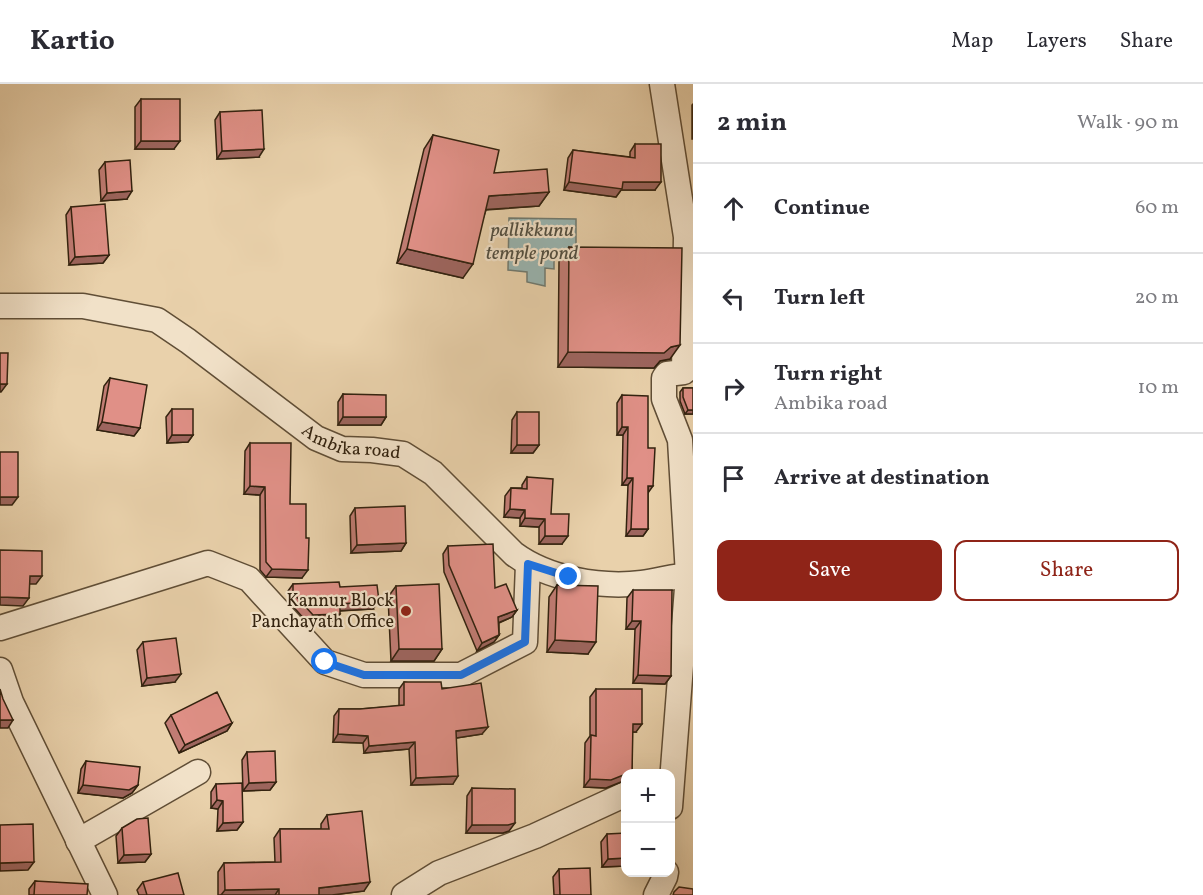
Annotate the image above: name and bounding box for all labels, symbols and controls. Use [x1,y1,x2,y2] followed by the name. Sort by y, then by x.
[30,22,115,61] text: Kartio
[951,27,993,56] text: Map
[1026,27,1087,56] text: Layers
[1120,27,1173,56] text: Share
[717,105,787,141] text: 2 min
[1077,109,1179,137] text: Walk · 90 m
[717,192,750,225] icon: ahead
[774,193,870,224] text: Continue
[1135,194,1179,222] text: 60 m
[486,217,579,268] water label: pallikkunu temple pond
[717,282,750,315] icon: left
[774,283,865,314] text: Turn left
[1135,284,1179,312] text: 20 m
[774,359,882,390] text: Turn right
[717,372,750,405] icon: right
[1138,374,1179,402] text: 10 m
[774,390,888,418] text: Ambika road
[296,419,402,466] street label: Ambika road
[717,462,750,495] icon: arrive
[774,463,990,494] text: Arrive at destination
[717,540,942,601] button: Save
[954,540,1179,601] button: Share
[555,563,581,589] route end
[251,589,394,635] place label: Kannur Block Panchayath Office
[399,604,413,618] marker: Kannur Block Panchayath Office
[311,648,337,674] route start
[621,769,675,877] map controls
[621,769,675,823] button: +
[621,823,675,877] button: −

